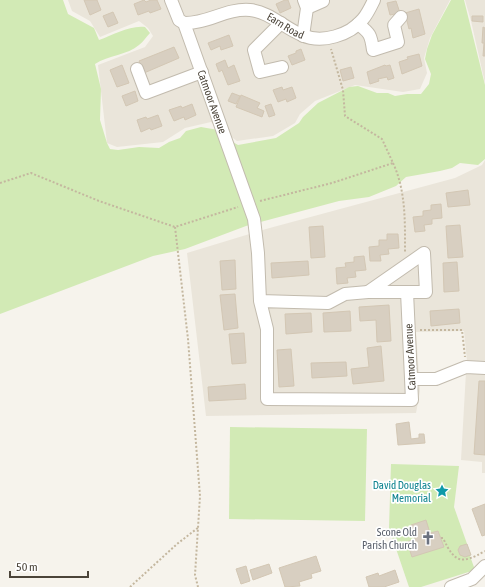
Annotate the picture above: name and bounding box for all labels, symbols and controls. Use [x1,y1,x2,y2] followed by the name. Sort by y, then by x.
[265,10,306,41] street label: Earn Road
[195,68,229,135] street label: Catmoor Avenue
[402,323,418,391] street label: Catmoor Avenue
[373,479,431,504] place label: David Douglas Memorial
[434,483,450,499] place icon: David Douglas Memorial
[362,526,417,551] place label: Scone Old Parish Church
[420,530,436,546] church icon: Scone Old Parish Church
[10,553,88,579] scale bar
[16,560,38,574] text: 50 m

